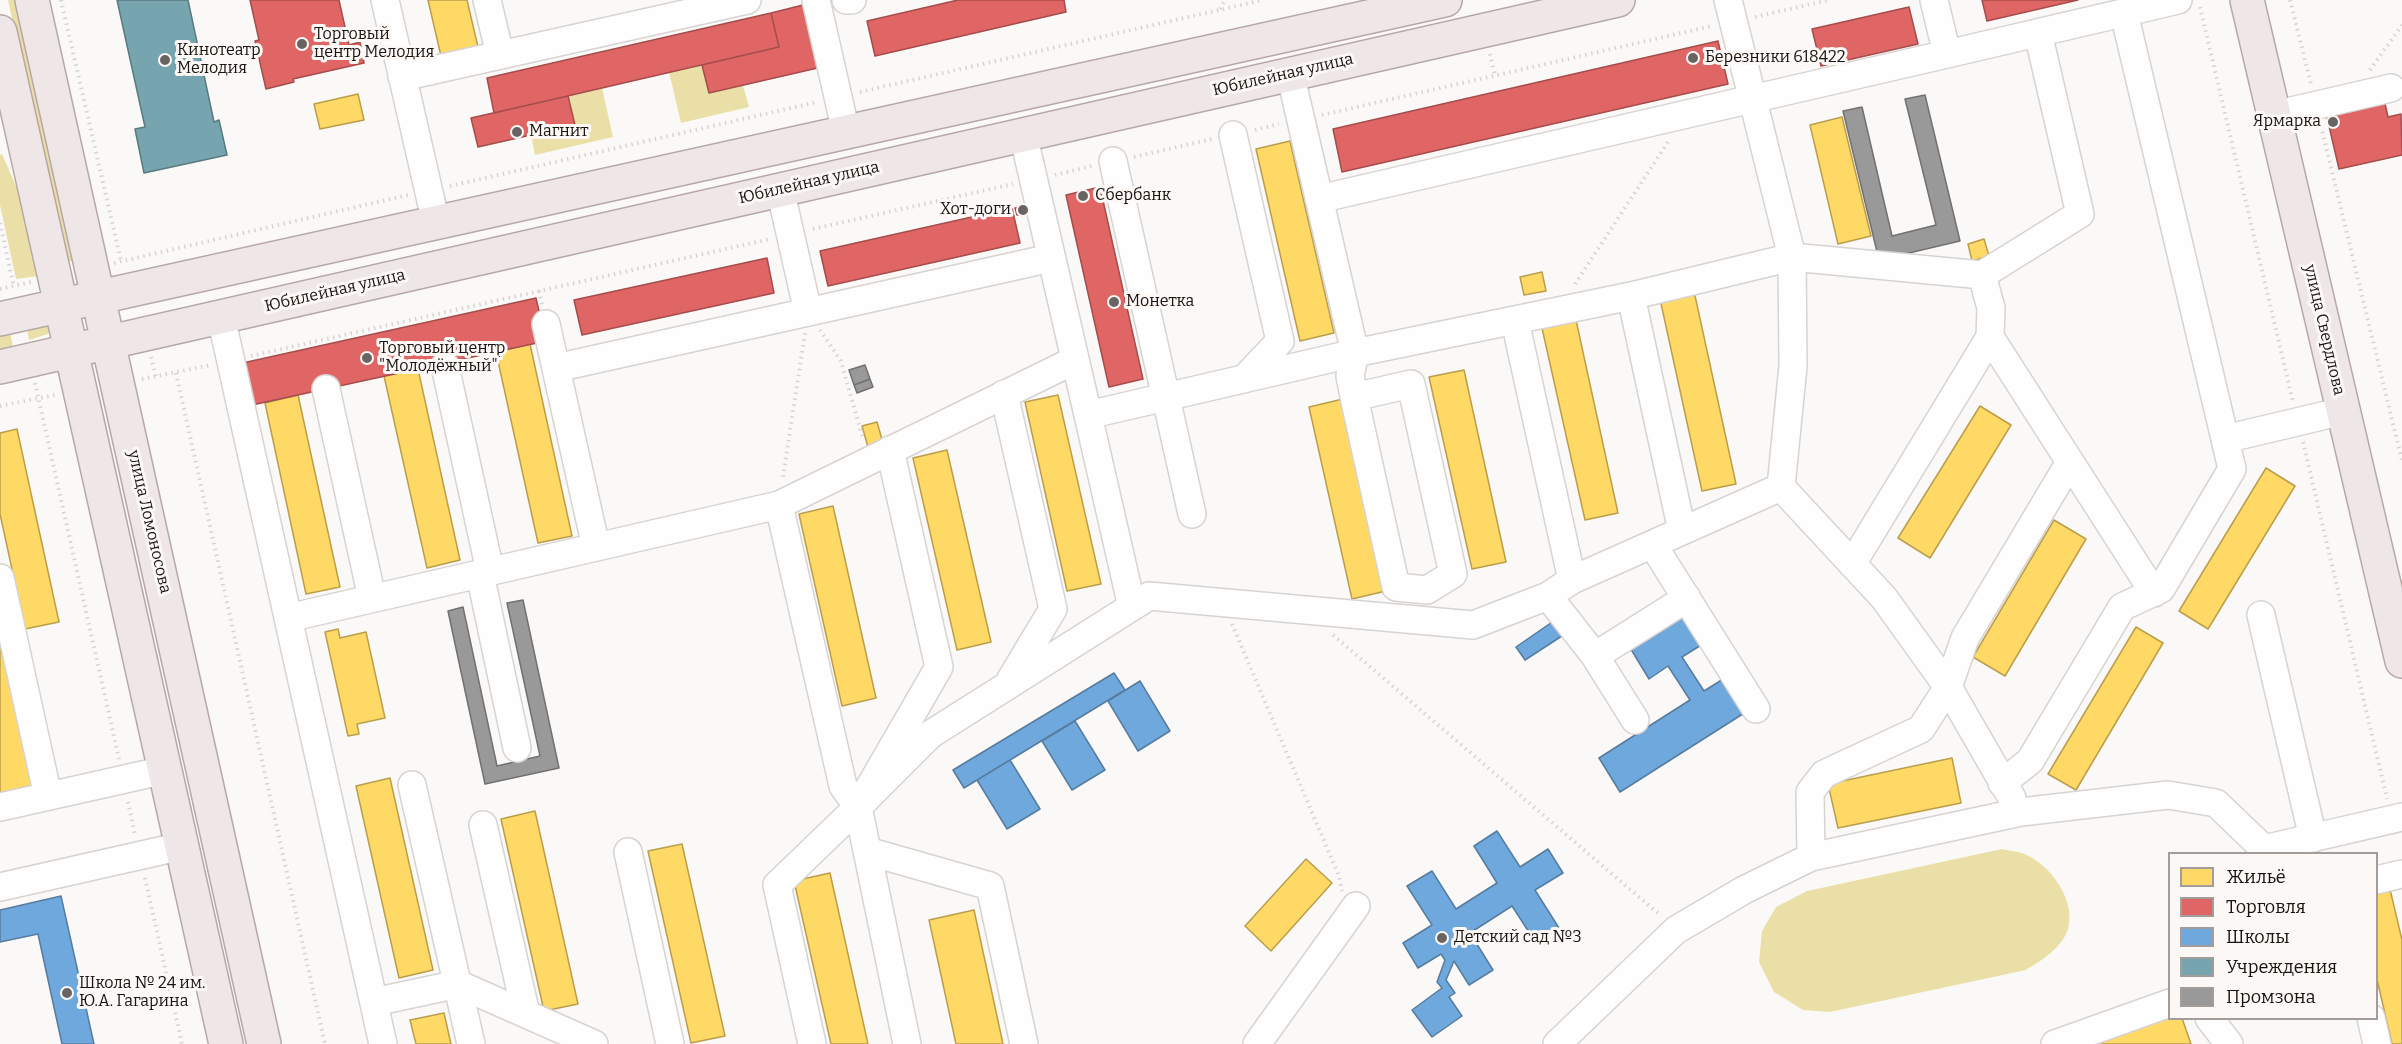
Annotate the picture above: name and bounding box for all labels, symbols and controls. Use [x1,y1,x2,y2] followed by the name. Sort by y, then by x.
[314,25,434,63] place label: Торговый центр Мелодия
[295,37,309,51] marker: Торговый центр Мелодия
[177,41,260,79] place label: Кинотеатр Мелодия
[1705,48,1845,68] place label: Березники 618422
[1211,49,1355,101] street label: Юбилейная улица
[1686,51,1700,65] marker: Березники 618422
[158,53,172,67] marker: Кинотеатр Мелодия
[2253,112,2321,132] place label: Ярмарка
[2326,115,2340,129] marker: Ярмарка
[529,122,588,142] place label: Магнит
[510,125,524,139] marker: Магнит
[737,157,881,209] street label: Юбилейная улица
[1095,186,1171,206] place label: Сбербанк
[1076,189,1090,203] marker: Сбербанк
[940,200,1011,220] place label: Хот-доги
[1016,203,1030,217] marker: Хот-доги
[2300,263,2348,397] street label: улица Свердлова
[263,265,407,317] street label: Юбилейная улица
[1126,292,1194,312] place label: Монетка
[1107,295,1121,309] marker: Монетка
[379,339,505,377] place label: Торговый центр "Молодёжный"
[360,351,374,365] marker: Торговый центр "Молодёжный"
[123,448,175,596] street label: улица Ломоносова
[2168,852,2378,1020] legend
[2226,866,2286,888] text: Жильё
[2226,896,2306,918] text: Торговля
[2226,926,2290,948] text: Школы
[1454,928,1582,948] place label: Детский сад №3
[1435,931,1449,945] marker: Детский сад №3
[2226,956,2337,978] text: Учреждения
[79,974,205,1012] place label: Школа № 24 им. Ю.А. Гагарина
[60,986,74,1000] marker: Школа № 24 им. Ю.А. Гагарина
[2226,986,2316,1008] text: Промзона

